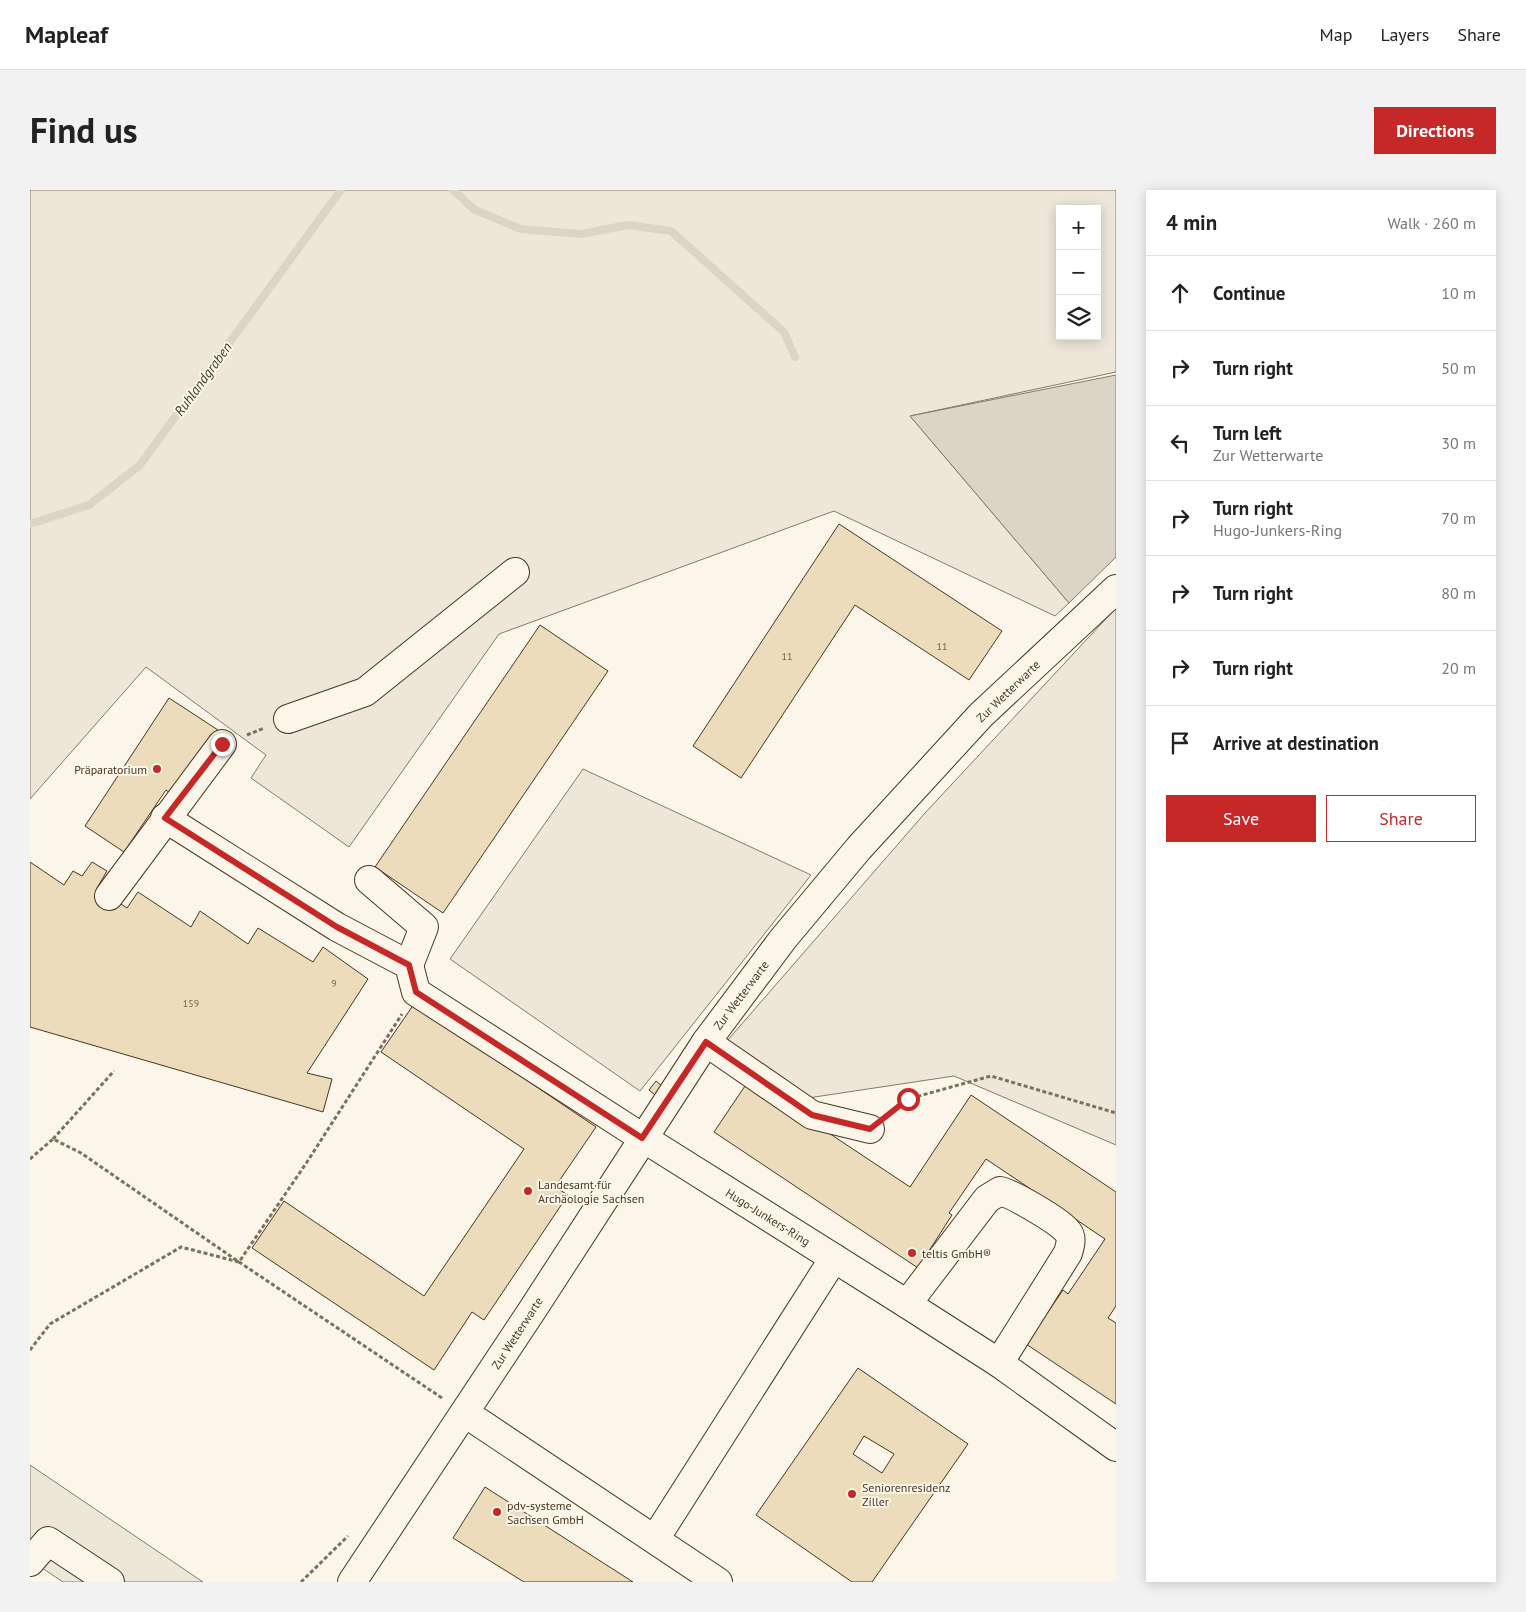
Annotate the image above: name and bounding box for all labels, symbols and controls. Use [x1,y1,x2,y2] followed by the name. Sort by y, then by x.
[25,19,108,50] text: Mapleaf
[1320,23,1352,46] text: Map
[1380,23,1429,46] text: Layers
[1457,23,1501,46] text: Share
[30,107,138,153] text: Find us
[1374,107,1496,154] button: Directions
[1056,205,1101,340] map controls
[1056,205,1101,250] button: +
[1166,209,1217,236] text: 4 min
[1387,213,1476,233] text: Walk · 260 m
[1056,250,1101,295] button: −
[1166,279,1194,307] icon: ahead
[1213,281,1285,305] text: Continue
[1441,283,1476,303] text: 10 m
[1056,295,1101,340] button: layers
[170,339,236,419] water label: Ruhlandgraben
[1166,354,1194,382] icon: right
[1213,356,1293,380] text: Turn right
[1441,358,1476,378] text: 50 m
[1213,421,1282,445] text: Turn left
[1166,429,1194,457] icon: left
[1441,433,1476,453] text: 30 m
[1213,445,1323,465] text: Zur Wetterwarte
[1213,496,1293,520] text: Turn right
[1166,504,1194,532] icon: right
[1441,508,1476,528] text: 70 m
[1213,520,1342,540] text: Hugo-Junkers-Ring
[1166,579,1194,607] icon: right
[1213,581,1293,605] text: Turn right
[1441,583,1476,603] text: 80 m
[937,640,947,653] house number: 11
[782,650,792,663] house number: 11
[1166,654,1194,682] icon: right
[1213,656,1293,680] text: Turn right
[973,657,1043,725] street label: Zur Wetterwarte
[1441,658,1476,678] text: 20 m
[1166,729,1194,757] icon: arrive
[1213,731,1379,755] text: Arrive at destination
[211,733,234,756] route end
[74,762,147,777] place label: Präparatorium
[151,763,163,775] marker: Präparatorium
[1166,795,1316,842] button: Save
[1326,795,1476,842] button: Share
[710,957,772,1033] street label: Zur Wetterwarte
[331,977,337,990] house number: 9
[183,997,199,1010] house number: 159
[897,1088,920,1111] route start
[538,1177,644,1206] place label: Landesamt für Archäologie Sachsen
[522,1185,534,1197] marker: Landesamt für Archäologie Sachsen
[723,1185,813,1249] street label: Hugo-Junkers-Ring
[922,1246,991,1261] place label: teltis GmbH®
[906,1247,918,1259] marker: teltis GmbH®
[488,1294,546,1372] street label: Zur Wetterwarte
[862,1480,950,1509] place label: Seniorenresidenz Ziller
[846,1488,858,1500] marker: Seniorenresidenz Ziller
[507,1498,584,1527] place label: pdv-systeme Sachsen GmbH
[491,1506,503,1518] marker: pdv-systeme Sachsen GmbH

